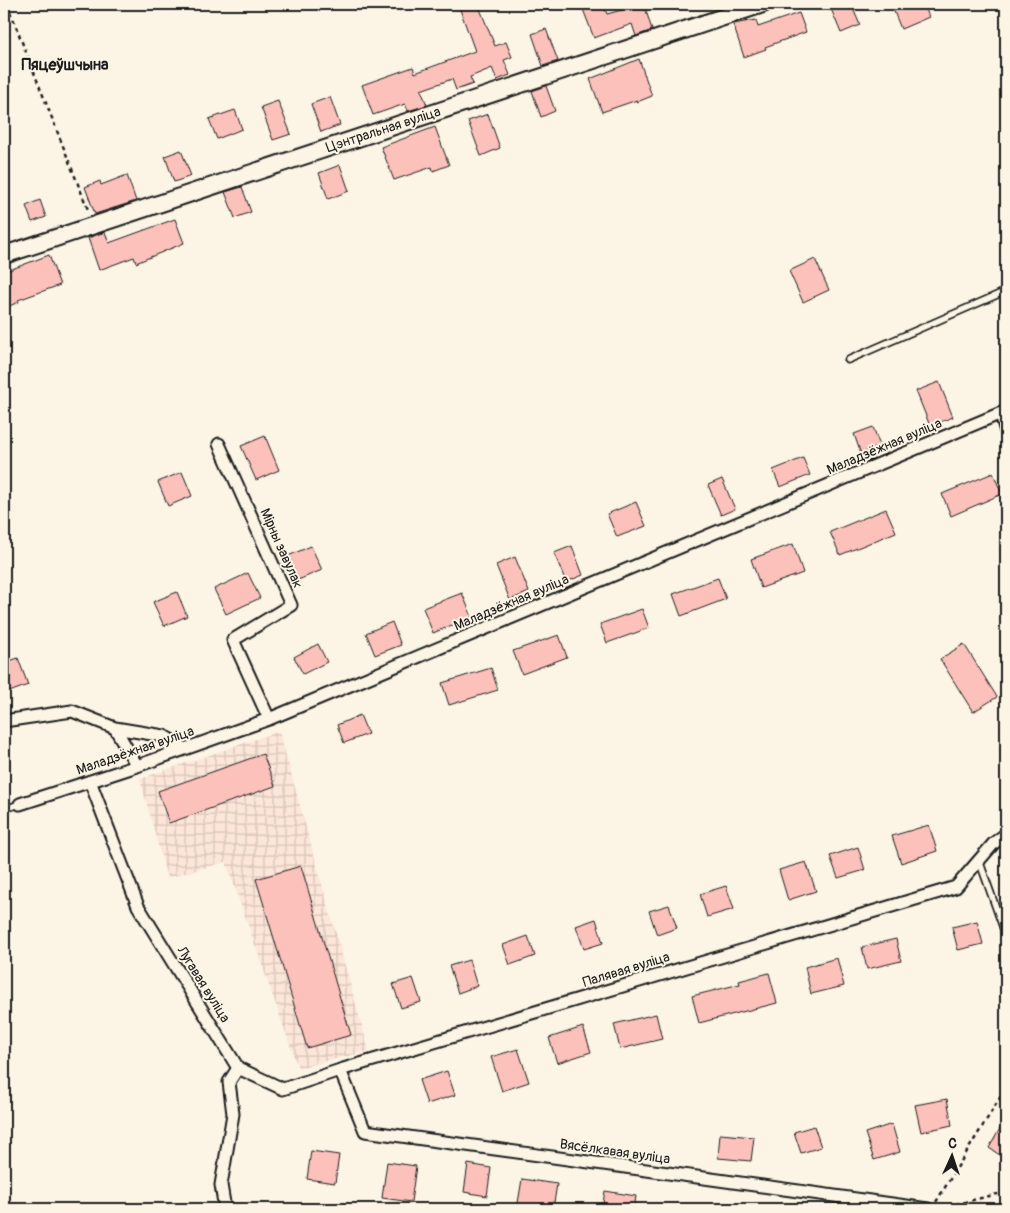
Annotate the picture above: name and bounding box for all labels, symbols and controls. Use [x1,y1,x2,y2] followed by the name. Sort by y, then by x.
[21,55,109,75] district label: Пяцеўшчына
[324,103,443,156] street label: Цэнтральная вуліца
[824,415,944,478] street label: Маладзёжная вуліца
[256,506,307,591] street label: Мірны завулак
[451,571,571,634] street label: Маладзёжная вуліца
[74,722,196,779] street label: Маладзёжная вуліца
[173,942,234,1026] street label: Лугавая вуліца
[581,948,672,991] street label: Палявая вуліца
[928,1130,978,1180] north arrow
[559,1135,671,1168] street label: Вясёлкавая вуліца
[948,1135,958,1152] text: С

